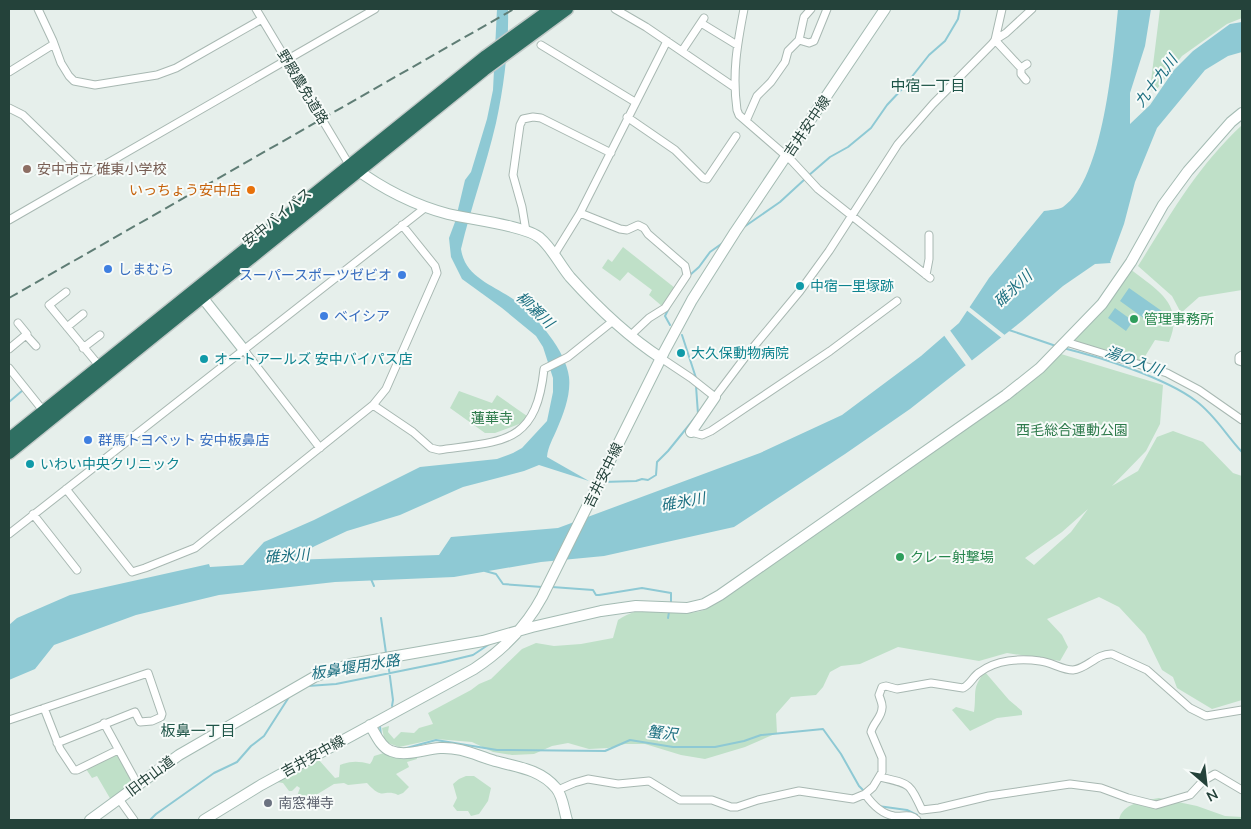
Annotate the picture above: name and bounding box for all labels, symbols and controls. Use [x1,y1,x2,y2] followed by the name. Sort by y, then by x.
[273,46,332,128] street label: 野殿農免道路
[1130,49,1183,111] water label: 九十九川
[890,76,966,96] district label: 中宿一丁目
[780,92,835,161] street label: 吉井安中線
[37,160,167,179] place label: 安中市立 碓東小学校
[21,163,33,175] marker: 安中市立 碓東小学校
[129,181,241,200] place label: いっちょう安中店
[239,184,316,251] street label: 安中バイパス
[245,184,257,196] marker: いっちょう安中店
[118,260,174,279] place label: しまむら
[102,263,114,275] marker: しまむら
[990,265,1038,312] water label: 碓氷川
[239,266,392,285] place label: スーパースポーツゼビオ
[396,269,408,281] marker: スーパースポーツゼビオ
[810,277,894,296] place label: 中宿一里塚跡
[794,280,806,292] marker: 中宿一里塚跡
[512,287,560,334] water label: 柳瀬川
[334,307,390,326] place label: ベイシア
[318,310,330,322] marker: ベイシア
[1144,310,1214,329] place label: 管理事務所
[1128,313,1140,325] marker: 管理事務所
[1102,341,1167,381] water label: 湯の入川
[691,344,789,363] place label: 大久保動物病院
[675,347,687,359] marker: 大久保動物病院
[214,350,412,369] place label: オートアールズ 安中バイパス店
[198,353,210,365] marker: オートアールズ 安中バイパス店
[471,409,513,428] park label: 蓮華寺
[1016,421,1128,440] park label: 西毛総合運動公園
[98,431,270,450] place label: 群馬トヨペット 安中板鼻店
[82,434,94,446] marker: 群馬トヨペット 安中板鼻店
[580,440,627,511] street label: 吉井安中線
[40,455,180,474] place label: いわい中央クリニック
[24,458,36,470] marker: いわい中央クリニック
[659,488,709,516] water label: 碓氷川
[264,544,312,568] water label: 碓氷川
[910,548,994,567] place label: クレー射撃場
[894,551,906,563] marker: クレー射撃場
[309,650,403,684] water label: 板鼻堰用水路
[160,721,236,741] district label: 板鼻一丁目
[646,721,680,745] water label: 蟹沢
[278,731,348,782] street label: 吉井安中線
[122,752,178,801] street label: 旧中山道
[1181,759,1231,809] north arrow
[1203,784,1221,806] text: N
[278,794,334,813] place label: 南窓禅寺
[262,797,274,809] marker: 南窓禅寺

